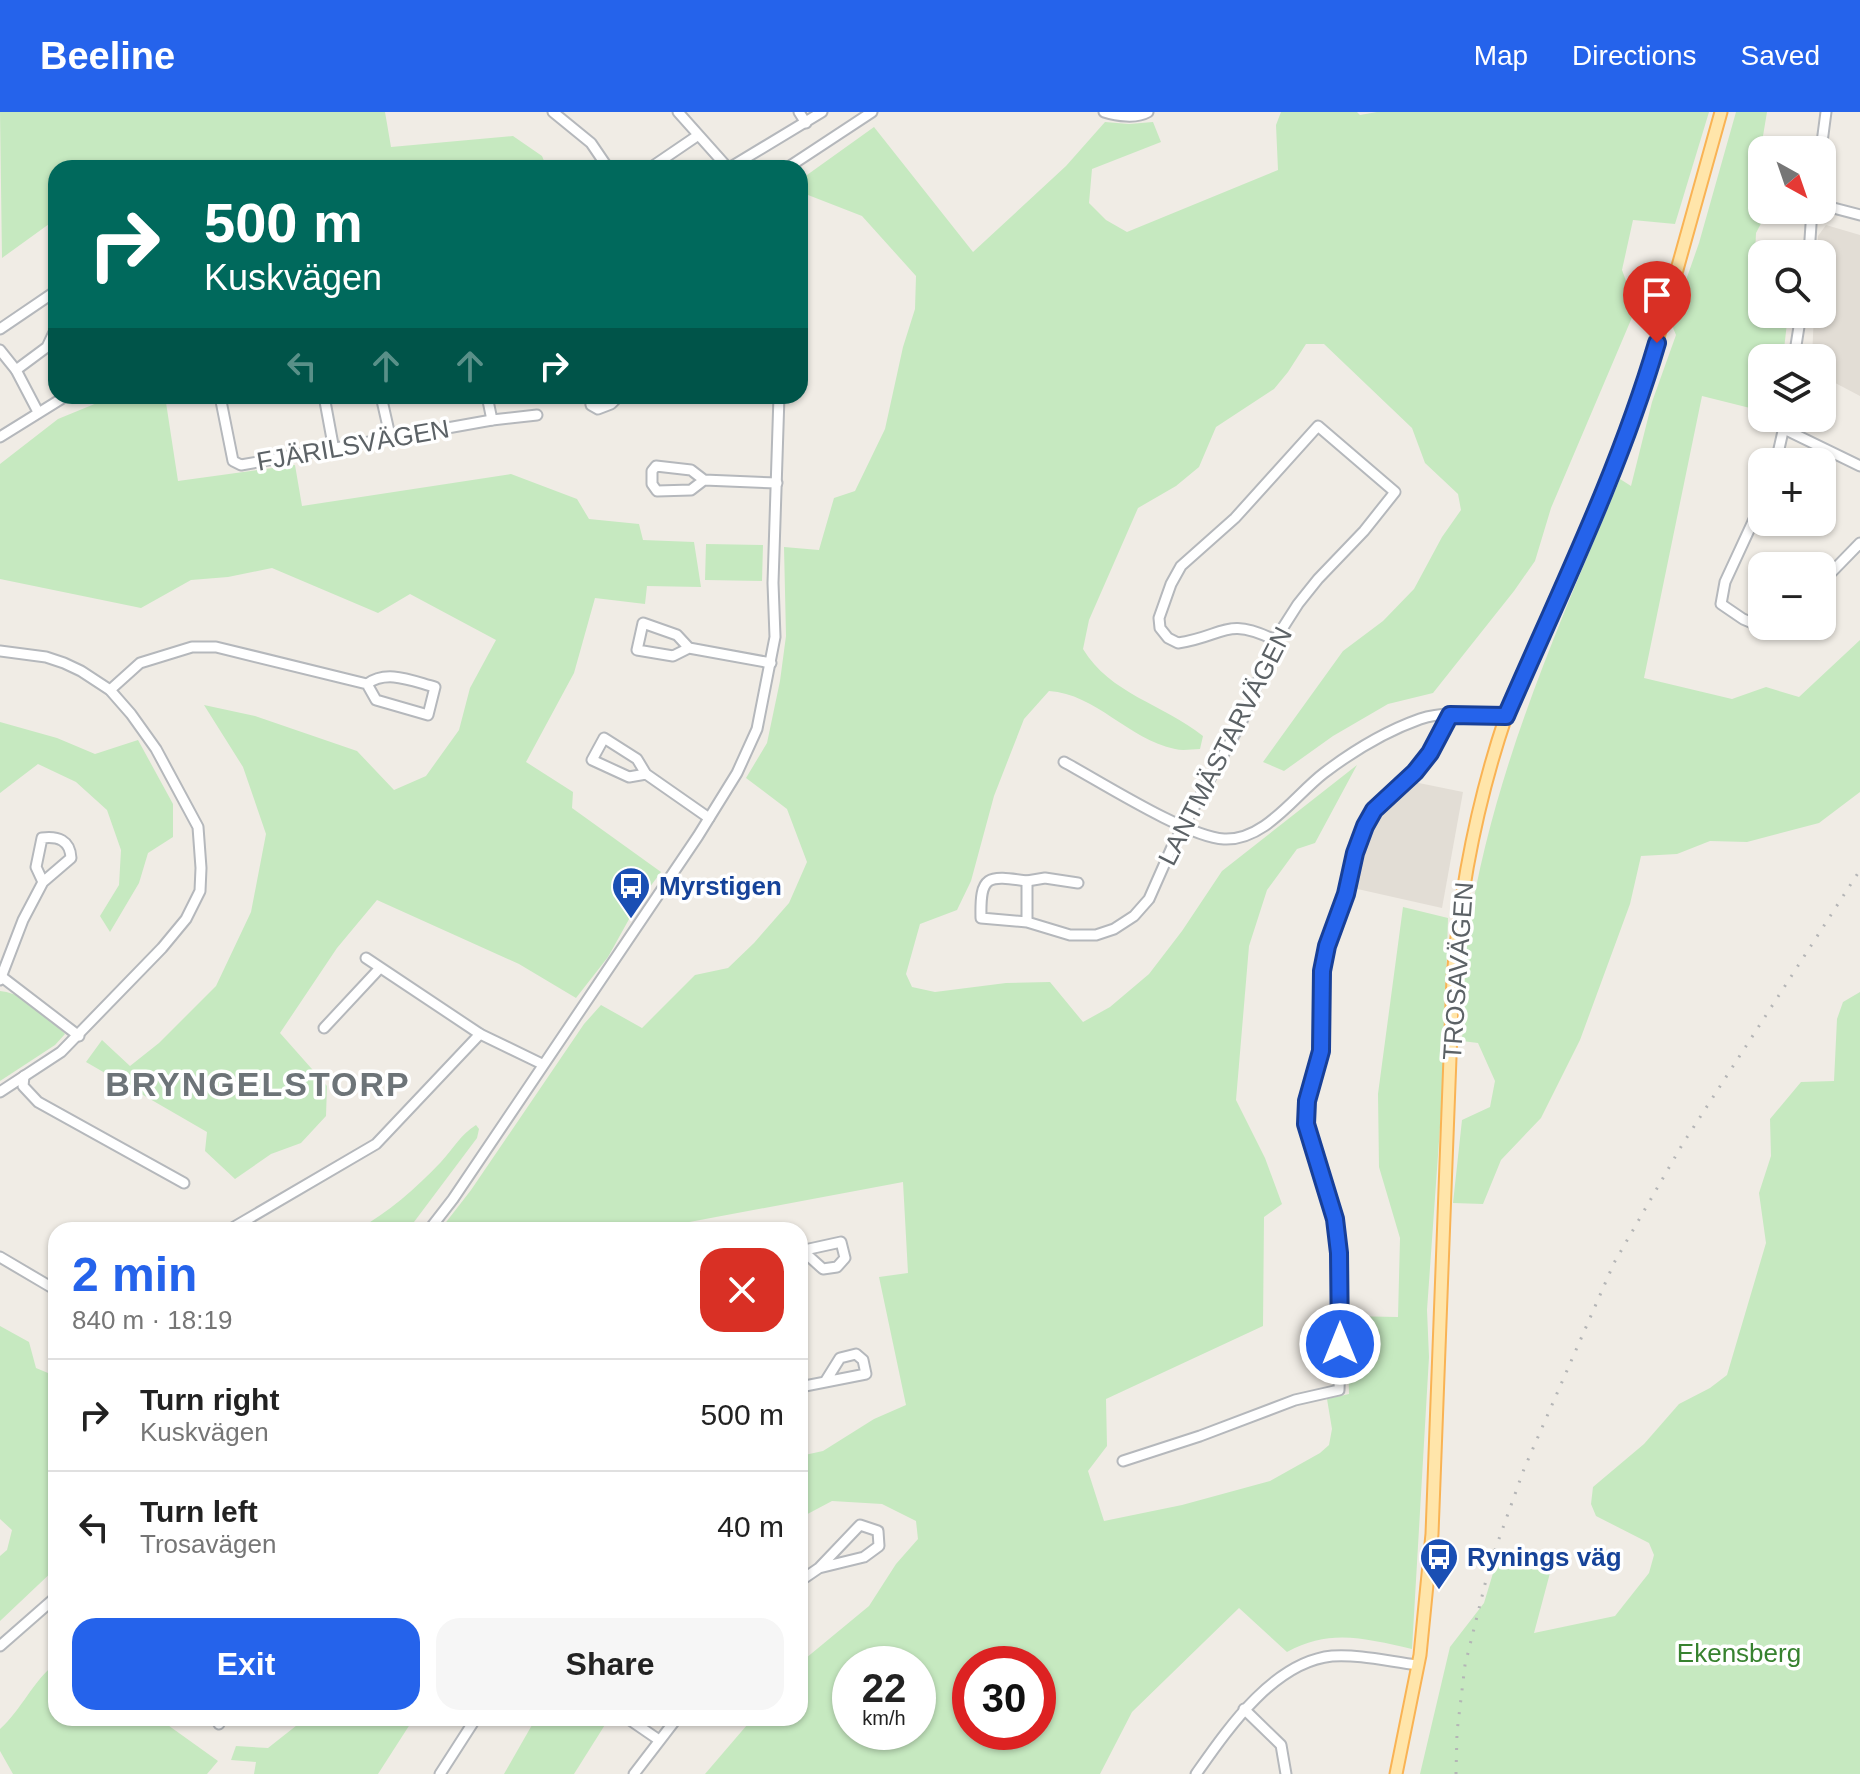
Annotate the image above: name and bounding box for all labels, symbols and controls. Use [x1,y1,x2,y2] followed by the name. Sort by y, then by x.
[40,35,175,77] text: Beeline
[1474,40,1528,71] text: Map
[1572,40,1697,71] text: Directions
[1741,40,1820,71] text: Saved
[1748,136,1836,224] north arrow
[1748,136,1836,640] map controls
[204,191,363,254] text: 500 m
[72,192,176,296] icon: right
[1748,240,1836,328] button: search
[204,257,382,298] text: Kuskvägen
[1623,261,1691,343] pin
[1635,273,1679,317] icon: arrive
[280,344,324,388] icon: left
[364,344,408,388] icon: ahead
[448,344,492,388] icon: ahead
[532,344,576,388] icon: right
[1748,344,1836,432] button: layers
[254,413,452,477] street label: FJÄRILSVÄGEN
[1748,448,1836,536] button: +
[1748,552,1836,640] button: −
[1152,622,1298,870] street label: LANTMÄSTARVÄGEN
[610,865,652,920] bus stop icon: Myrstigen
[659,871,782,901] place label: Myrstigen
[1437,881,1479,1061] street label: TROSAVÄGEN
[105,1065,411,1103] district label: BRYNGELSTORP
[72,1248,197,1301] text: 2 min
[700,1248,784,1332] button: close
[1298,1302,1382,1386] position arrow
[72,1305,232,1335] text: 840 m · 18:19
[140,1383,279,1416] text: Turn right
[72,1393,116,1437] icon: right
[701,1398,784,1431] text: 500 m
[140,1417,269,1447] text: Kuskvägen
[140,1495,258,1528] text: Turn left
[72,1505,116,1549] icon: left
[717,1510,784,1543] text: 40 m
[140,1529,276,1559] text: Trosavägen
[1418,1536,1460,1591] bus stop icon: Rynings väg
[1467,1542,1622,1572] place label: Rynings väg
[72,1618,420,1710] button: Exit
[436,1618,784,1710] button: Share
[1677,1638,1801,1668] park label: Ekensberg
[952,1646,1056,1750] speed limit sign: 30
[862,1666,906,1710] text: 22
[862,1707,906,1729] text: km/h

